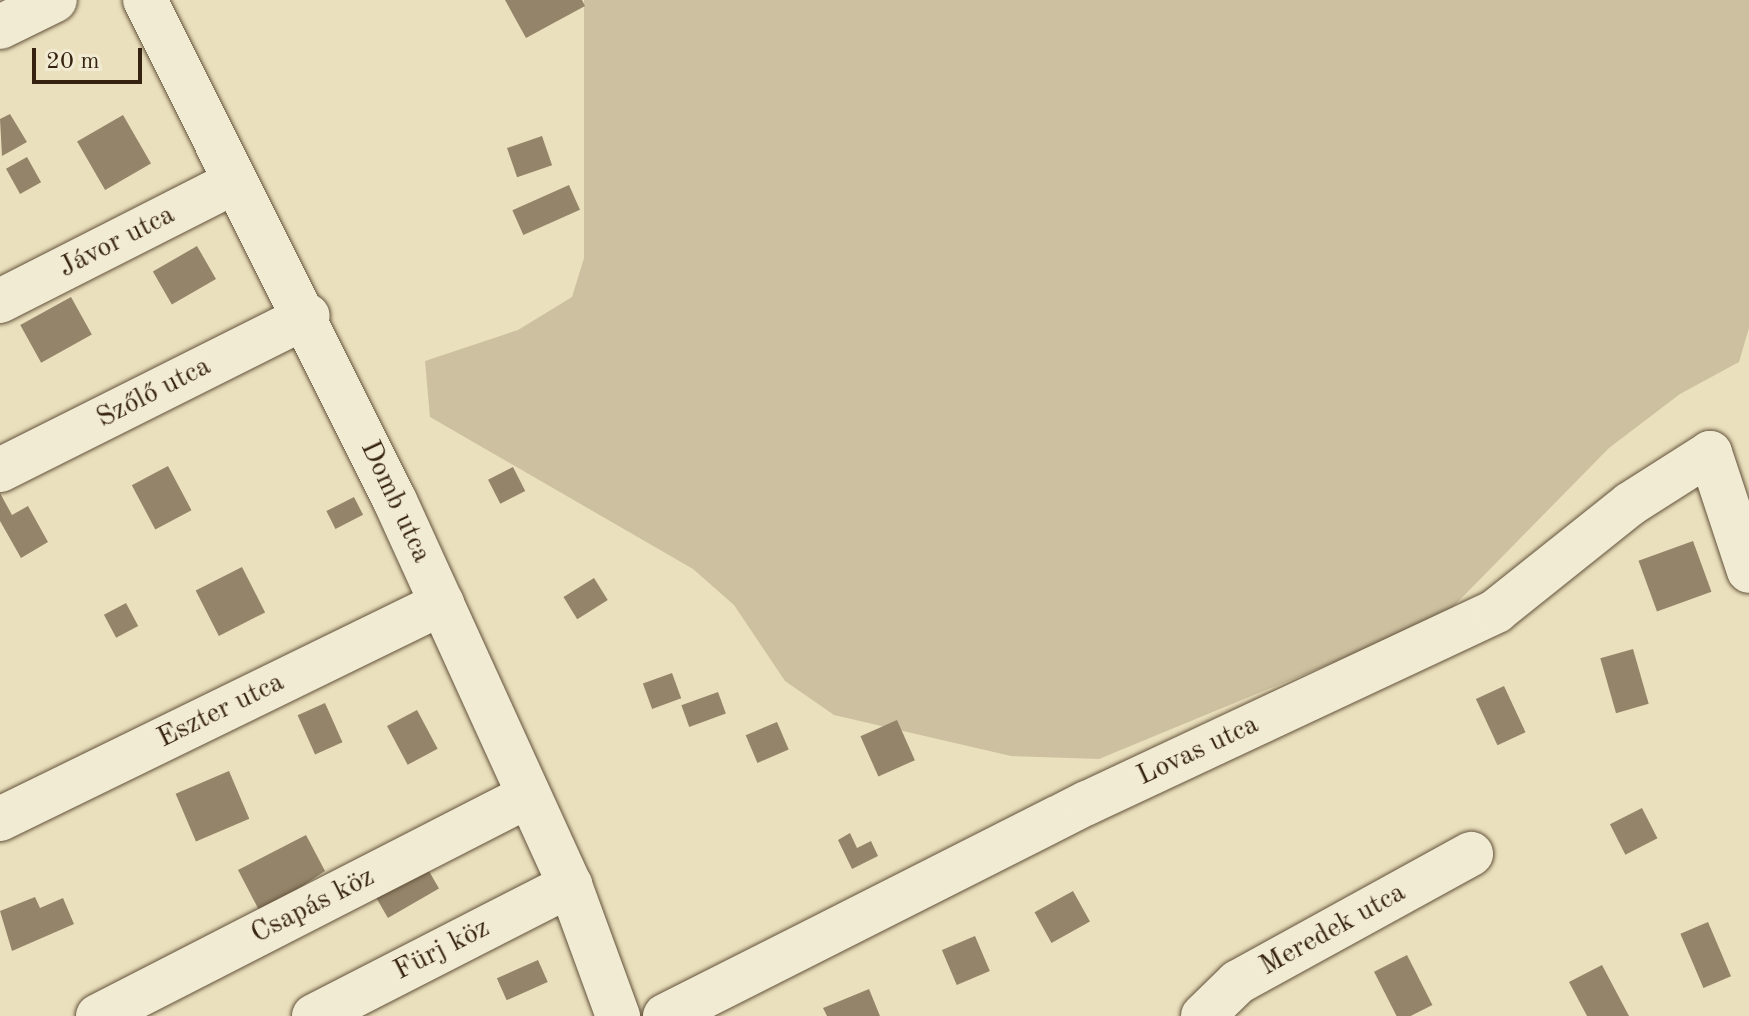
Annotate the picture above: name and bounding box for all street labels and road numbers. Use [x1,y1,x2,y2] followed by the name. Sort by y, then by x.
[53,199,181,285] street label: Jávor utca
[91,350,217,436] street label: Szőlő utca
[352,436,438,568] street label: Domb utca
[152,666,290,756] street label: Eszter utca
[1132,708,1264,794] street label: Lovas utca
[246,861,380,951] street label: Csapás köz
[1254,876,1412,984] street label: Meredek utca
[389,912,495,988] street label: Fürj köz

